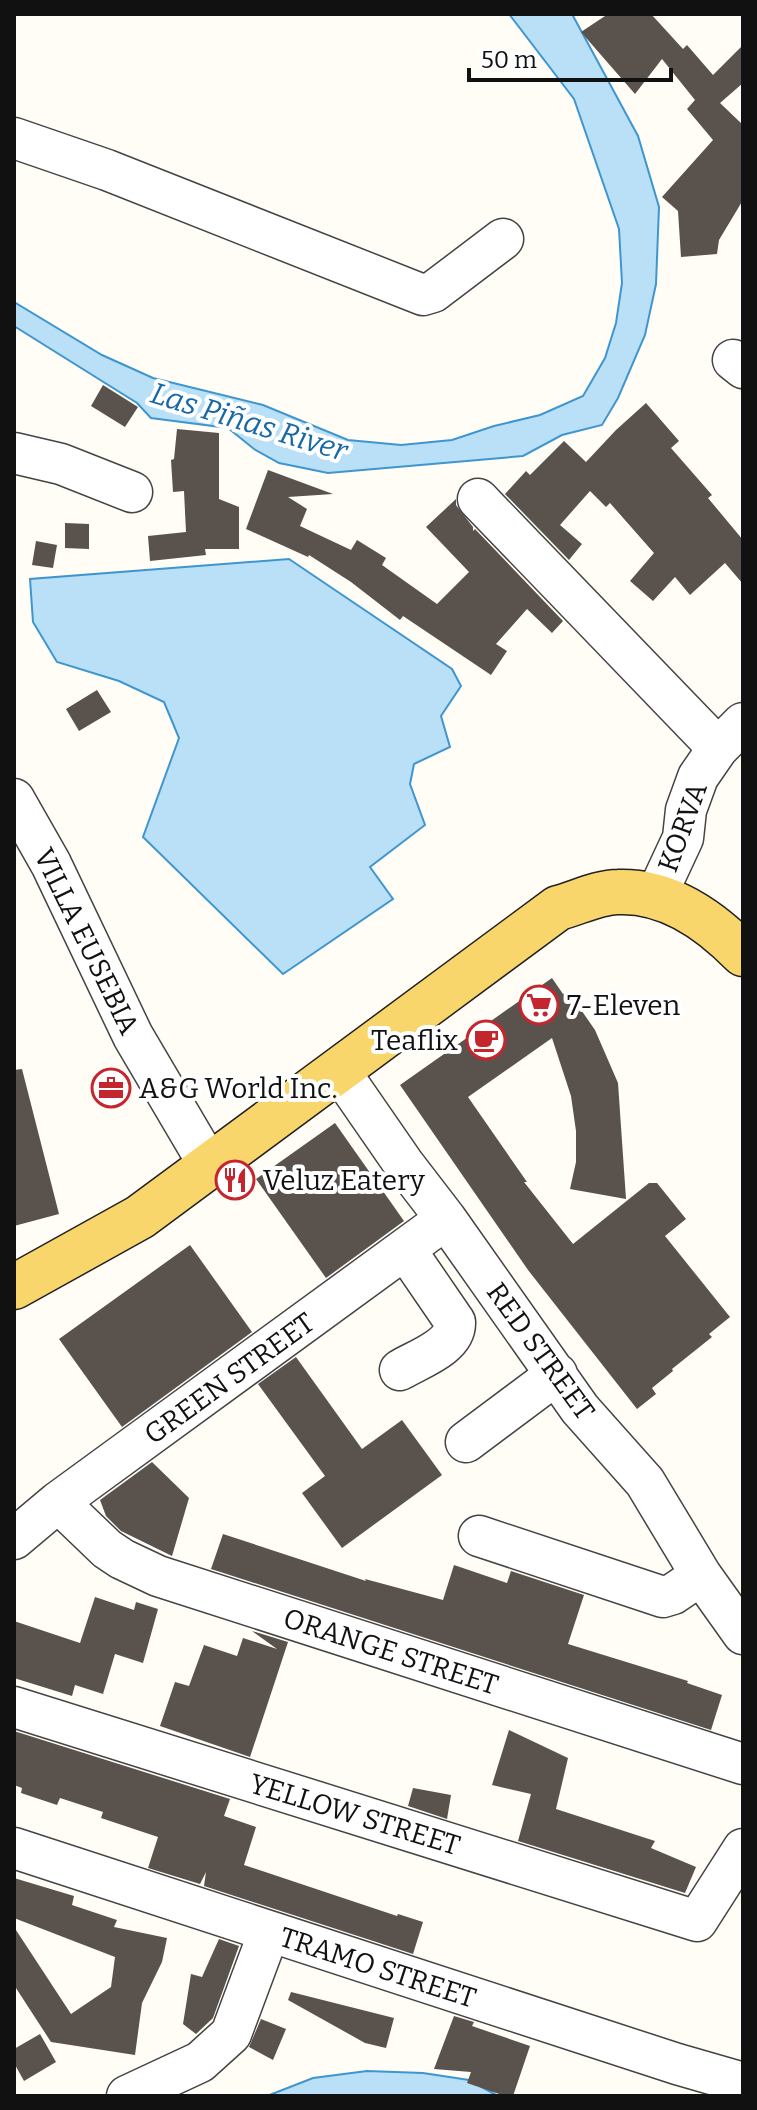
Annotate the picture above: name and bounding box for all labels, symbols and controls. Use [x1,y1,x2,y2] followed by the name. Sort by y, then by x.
[469,32,671,82] scale bar
[481,46,537,74] text: 50 m
[147,375,353,469] water label: Las Piñas River
[651,778,714,876] street label: KORVA
[27,843,146,1040] street label: VILLA EUSEBIA
[518,984,560,1026] supermarket icon: 7-Eleven
[567,989,681,1022] place label: 7-Eleven
[465,1019,507,1061] cafe icon: Teaflix
[371,1024,458,1057] place label: Teaflix
[90,1067,132,1109] office icon: A&G World Inc.
[139,1072,337,1105] place label: A&G World Inc.
[214,1159,256,1201] restaurant icon: Veluz Eatery
[263,1164,425,1197] place label: Veluz Eatery
[480,1276,601,1426] street label: RED STREET
[138,1306,321,1451] street label: GREEN STREET
[279,1601,502,1702] street label: ORANGE STREET
[246,1767,464,1862] street label: YELLOW STREET
[276,1920,480,2015] street label: TRAMO STREET

